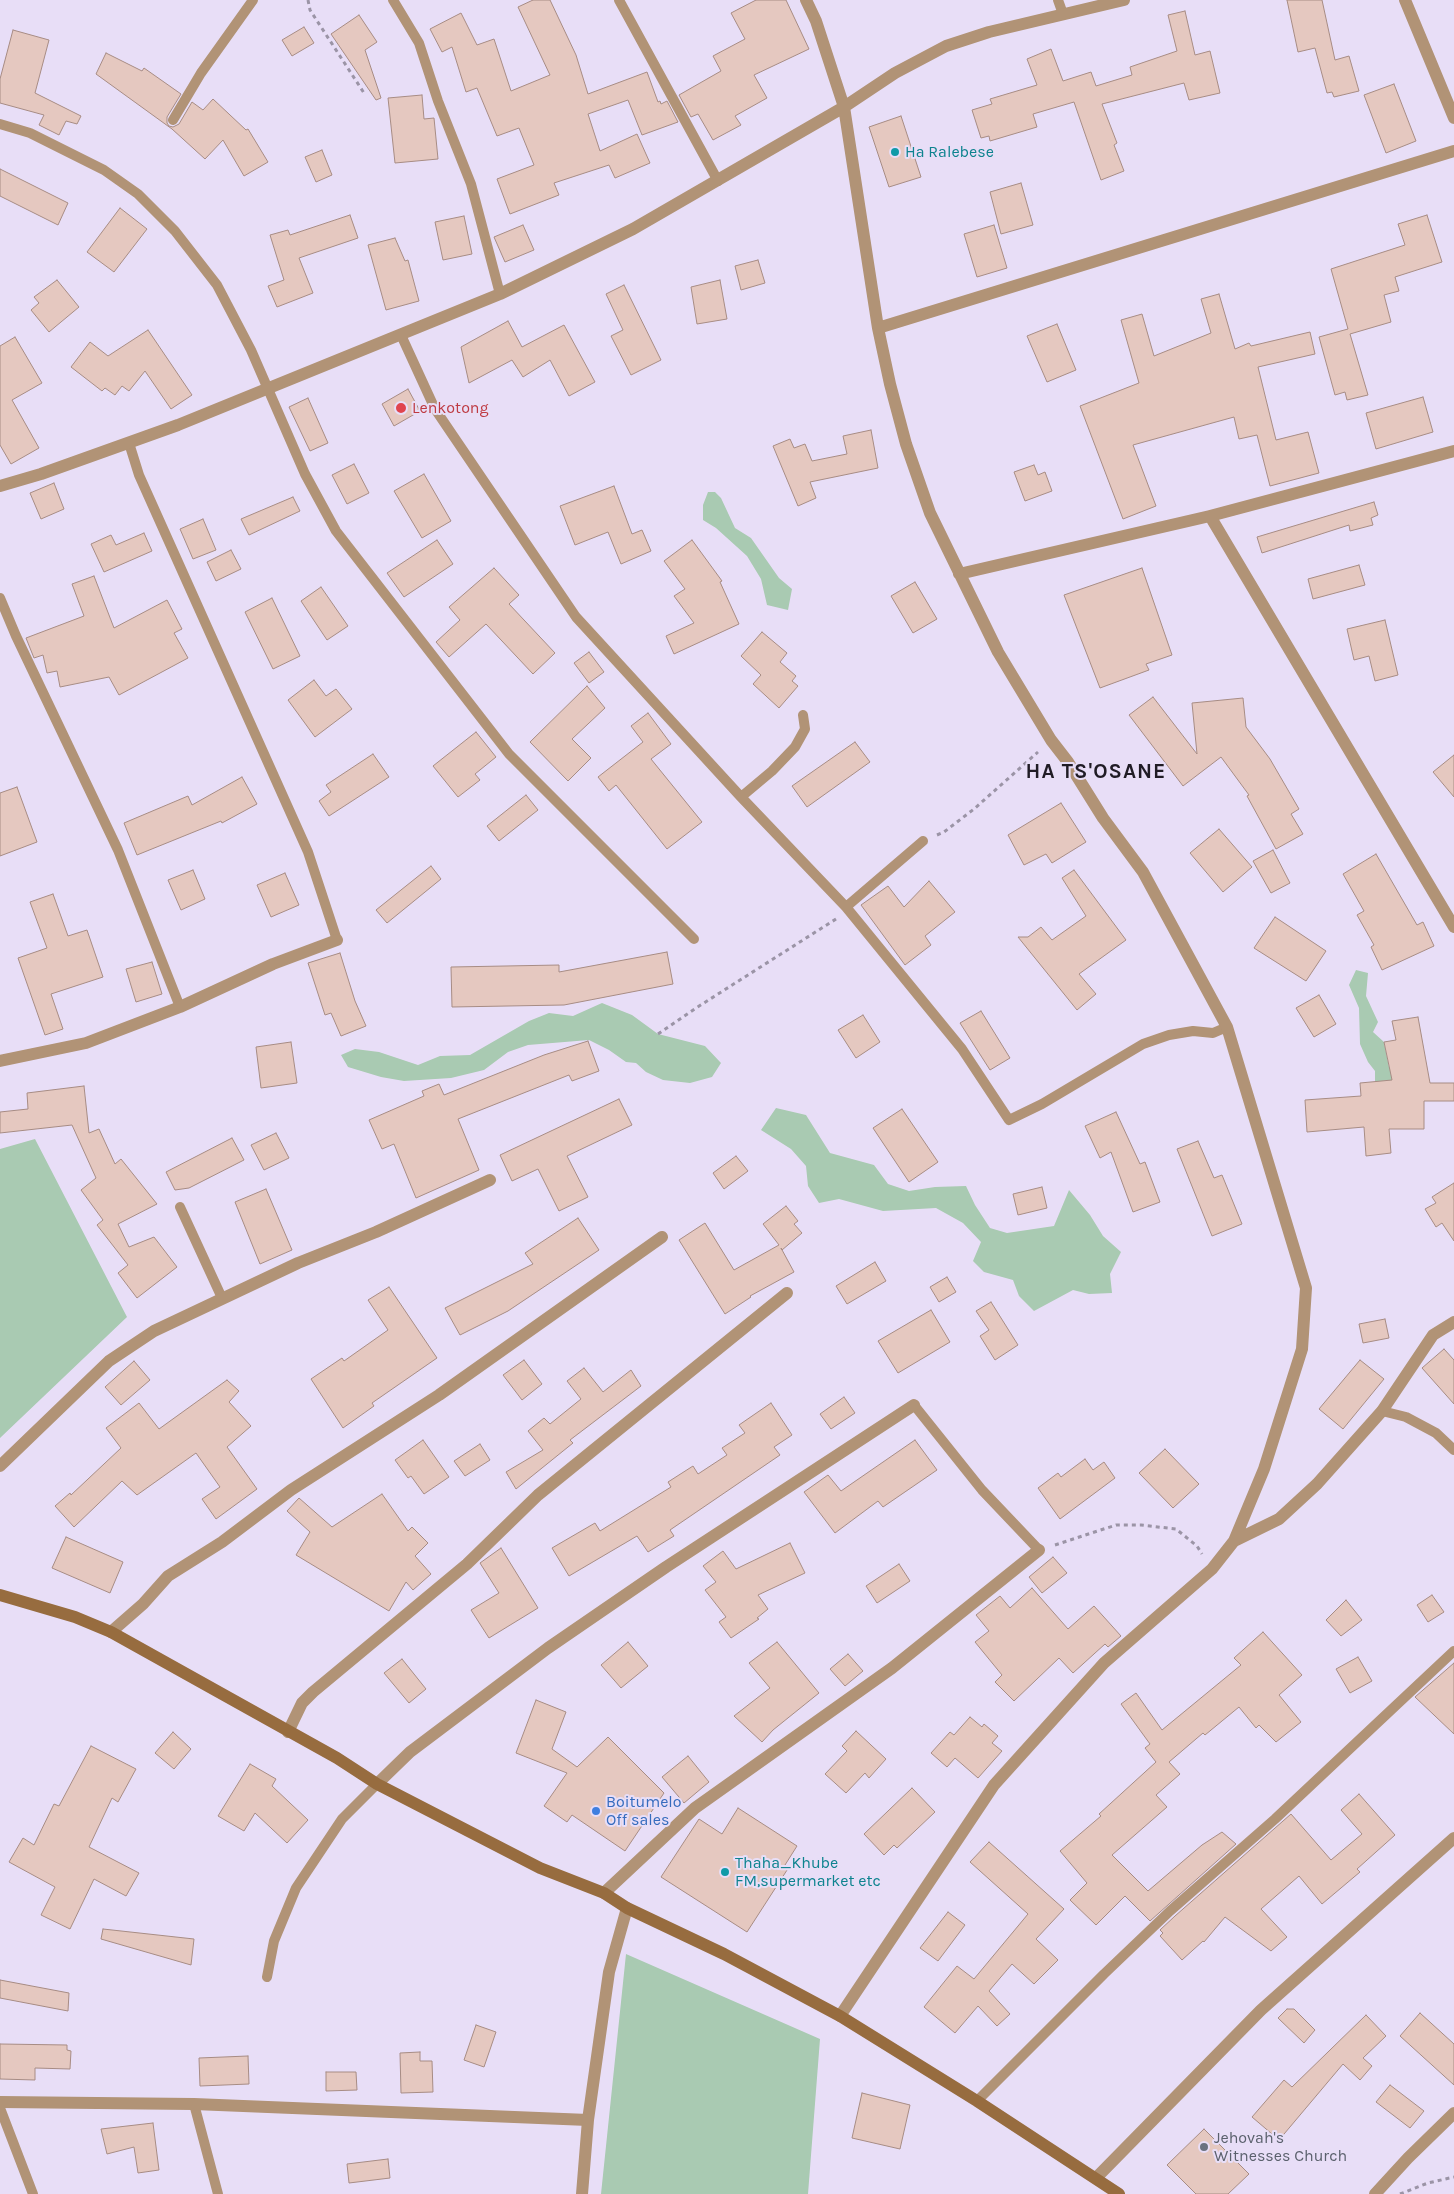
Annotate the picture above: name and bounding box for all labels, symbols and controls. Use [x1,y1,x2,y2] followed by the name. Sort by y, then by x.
[905,142,994,162] place label: Ha Ralebese
[889,146,901,158] marker: Ha Ralebese
[412,398,489,418] place label: Lenkotong
[394,401,408,415] marker: Lenkotong
[1024,759,1168,785] district label: HA TS'OSANE
[606,1792,682,1830] place label: Boitumelo Off sales
[590,1805,602,1817] marker: Boitumelo Off sales
[735,1853,881,1891] place label: Thaha_Khube FM,supermarket etc
[719,1866,731,1878] marker: Thaha_Khube FM,supermarket etc
[1214,2128,1347,2166] place label: Jehovah's Witnesses Church
[1198,2141,1210,2153] marker: Jehovah's Witnesses Church

